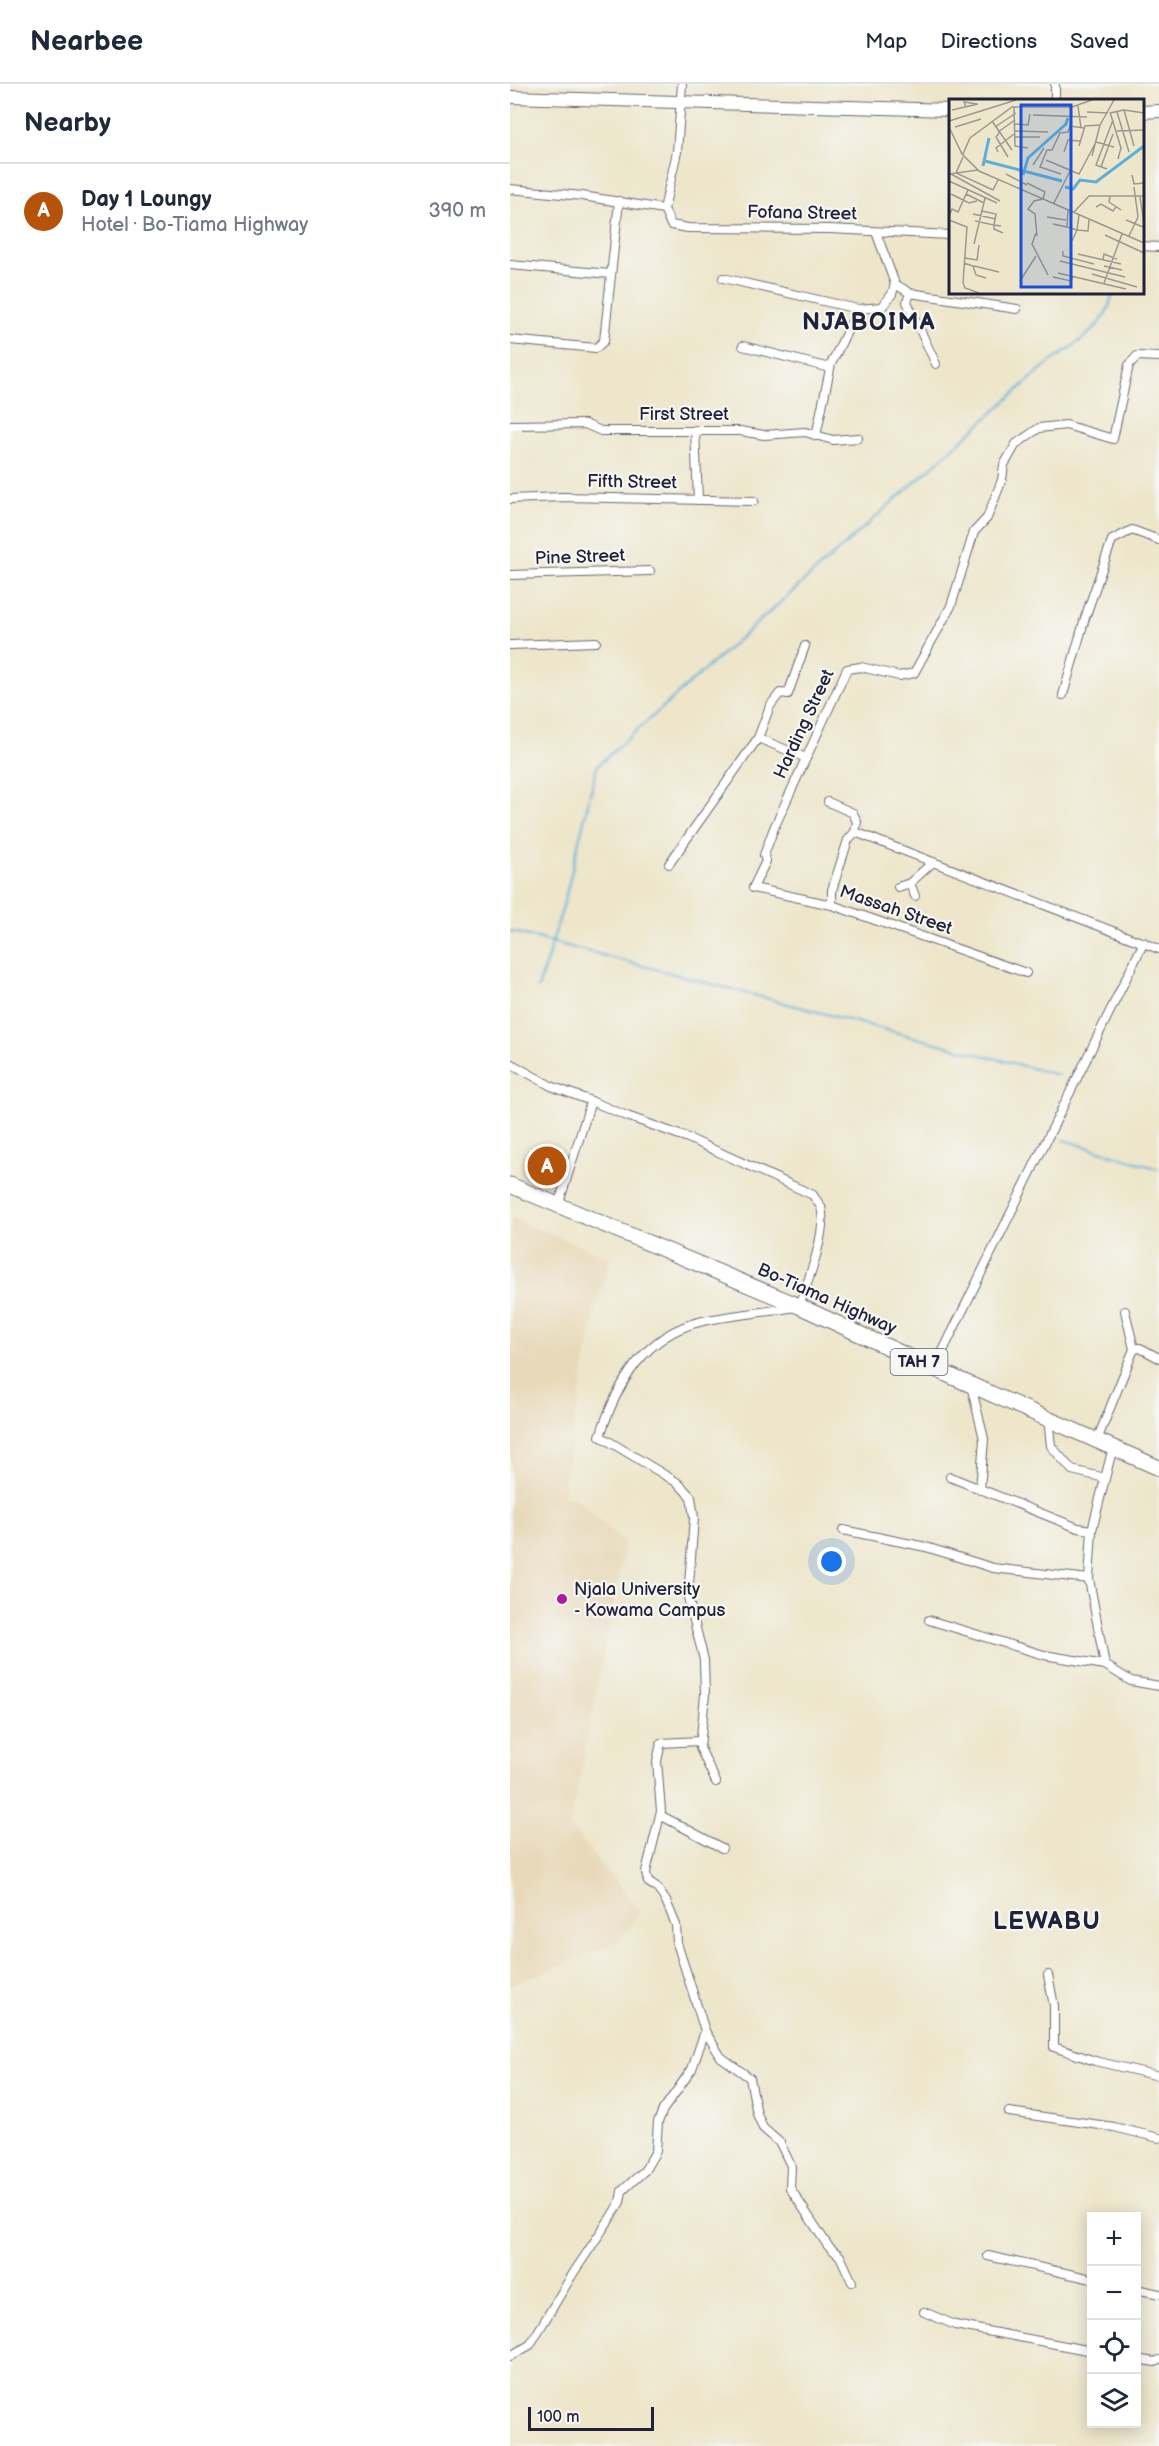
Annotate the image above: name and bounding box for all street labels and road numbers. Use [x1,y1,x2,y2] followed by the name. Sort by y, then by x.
[747,202,857,224] street label: Fofana Street
[639,404,729,425] street label: First Street
[587,471,678,493] street label: Fifth Street
[535,545,626,569] street label: Pine Street
[769,665,839,782] street label: Harding Street
[837,881,955,939] street label: Massah Street
[754,1259,901,1339] street label: Bo-Tiama Highway
[890,1349,948,1375] road number: TAH 7

